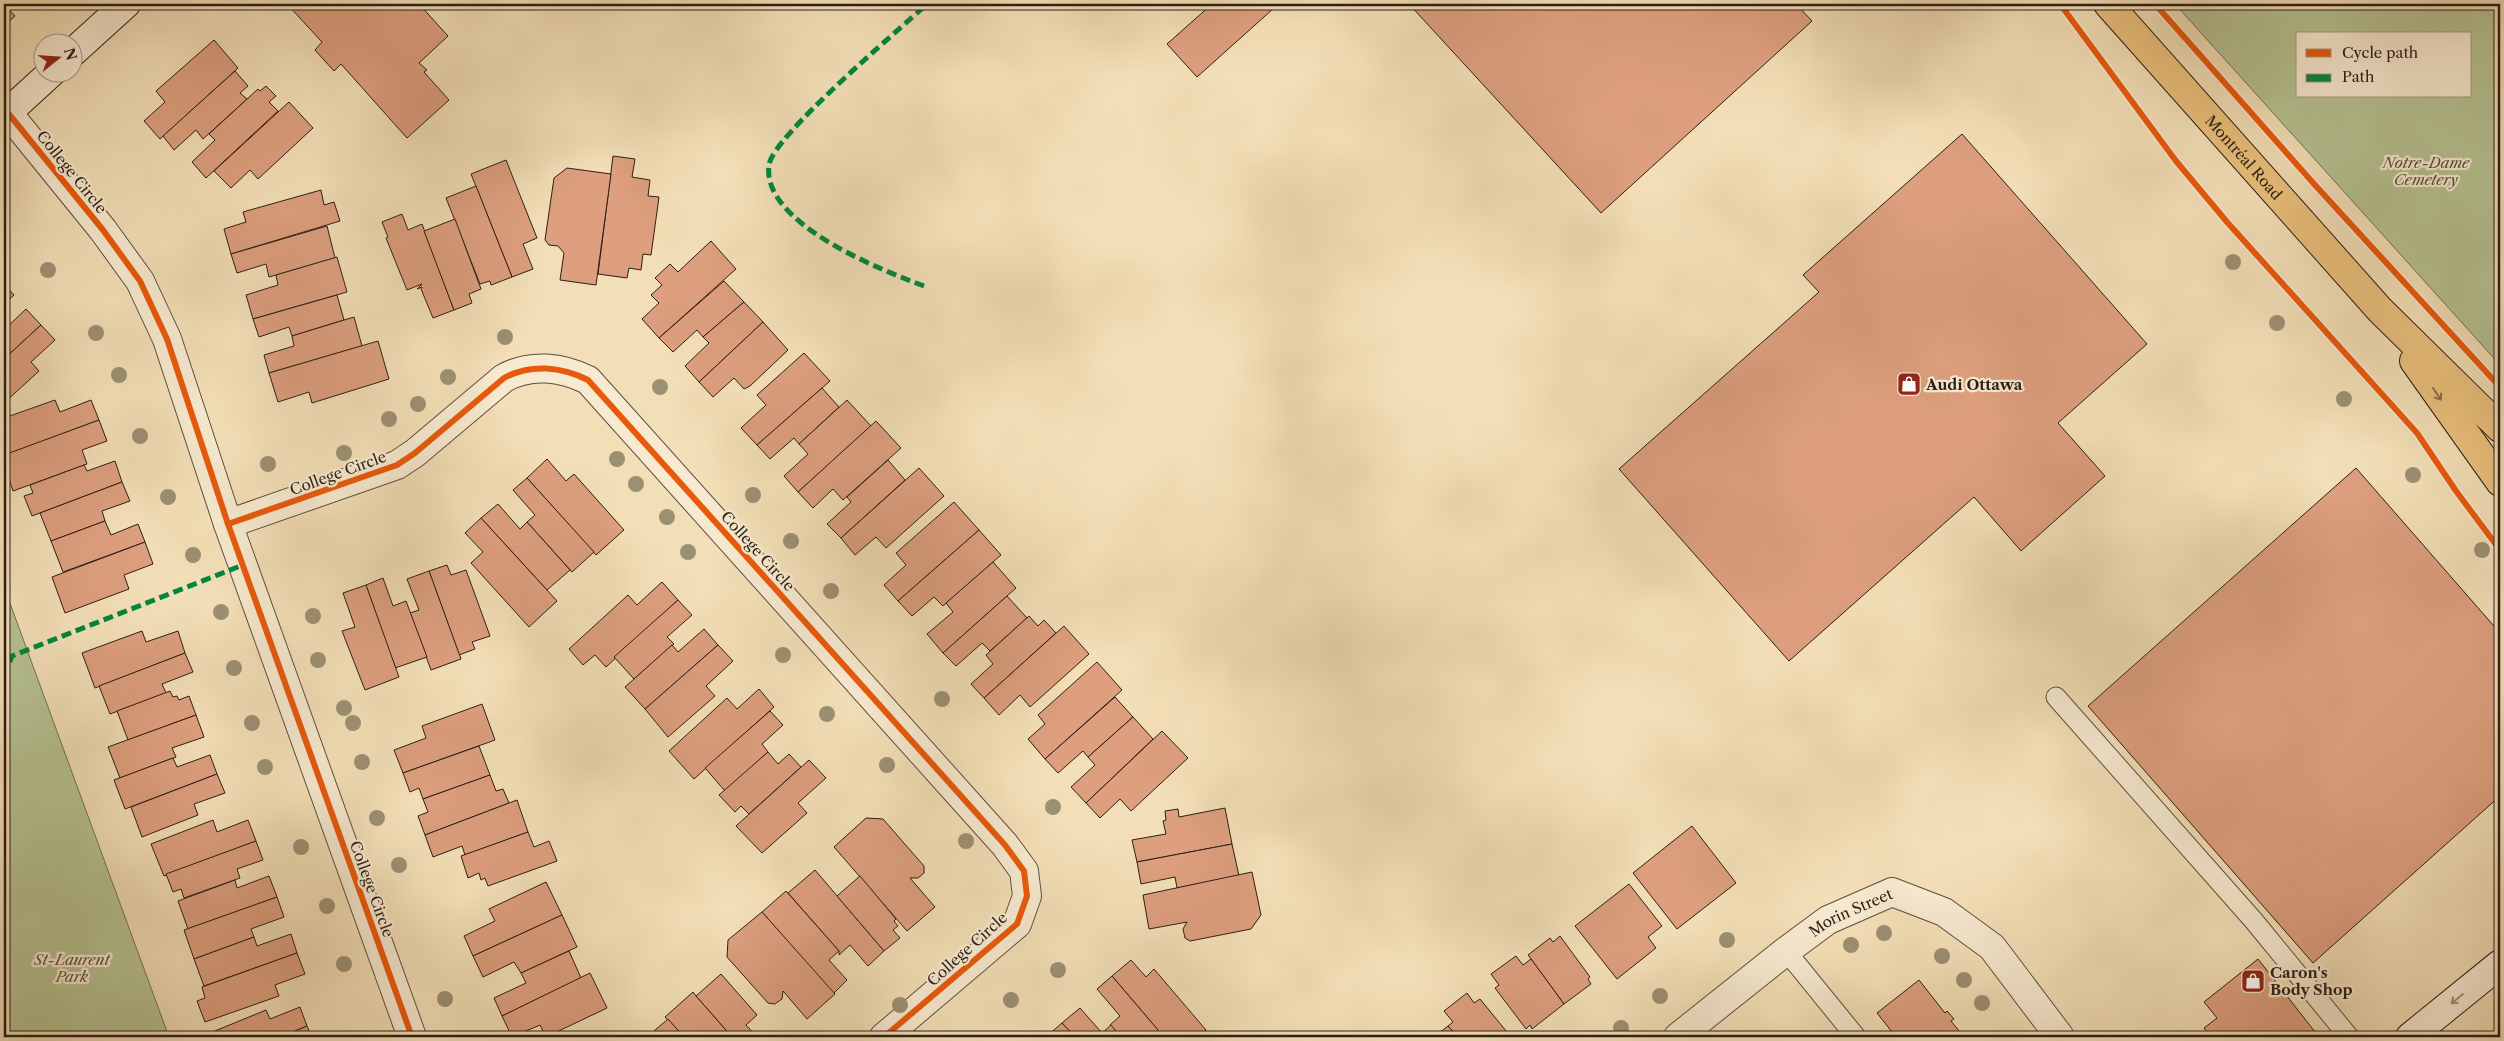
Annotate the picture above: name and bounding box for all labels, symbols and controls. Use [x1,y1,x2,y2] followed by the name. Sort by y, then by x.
[32,32,82,82] north arrow
[2296,32,2472,98] legend
[2342,43,2419,62] text: Cycle path
[60,46,81,63] text: N
[2342,67,2375,86] text: Path
[2202,111,2287,203] street label: Montréal Road
[33,127,111,217] street label: College Circle
[2382,153,2470,189] park label: Notre-Dame Cemetery
[1896,371,1922,397] shop icon: Audi Ottawa
[1925,375,2023,394] place label: Audi Ottawa
[2432,387,2442,401] one-way arrow
[287,447,389,499] street label: College Circle
[717,507,799,595] street label: College Circle
[346,838,398,940] street label: College Circle
[1805,883,1896,941] street label: Morin Street
[923,908,1011,990] street label: College Circle
[33,950,111,986] park label: St-Laurent Park
[2270,963,2353,999] place label: Caron's Body Shop
[2240,968,2266,994] shop icon: Caron's Body Shop
[2451,993,2464,1004] one-way arrow

